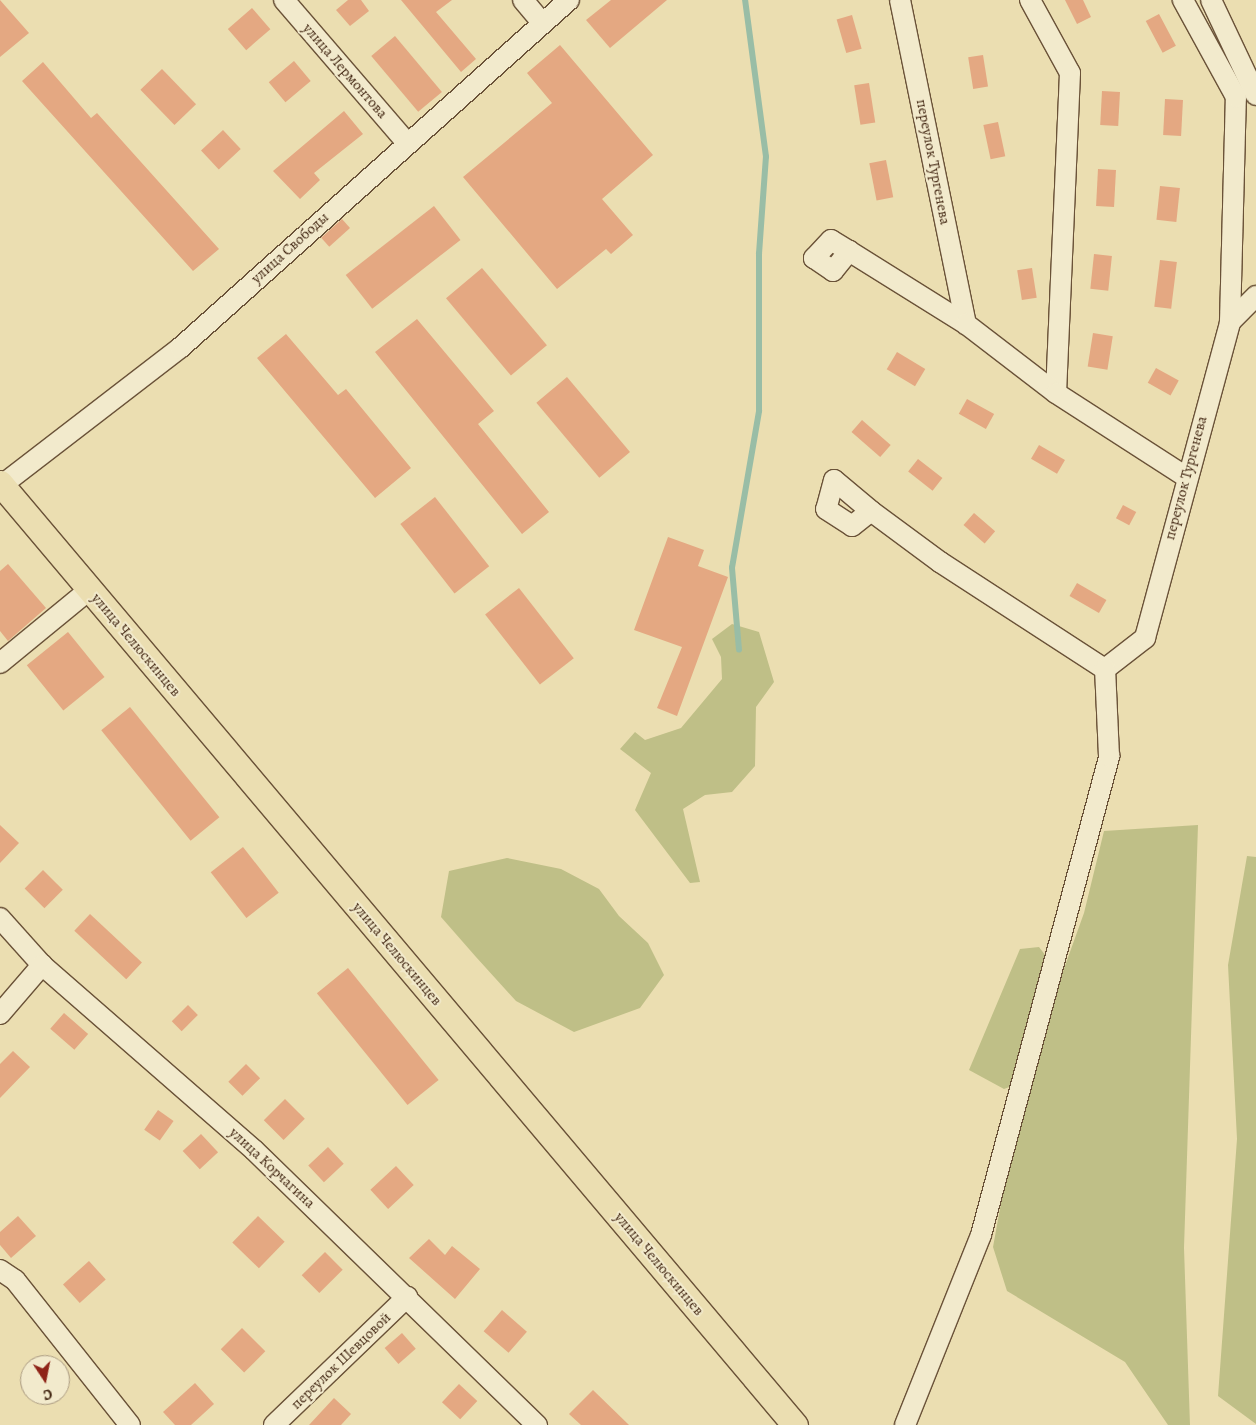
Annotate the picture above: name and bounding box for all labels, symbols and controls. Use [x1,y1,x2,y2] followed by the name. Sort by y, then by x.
[299,20,391,122] street label: улица Лермонтова
[912,98,954,226] street label: переулок Тургенева
[248,209,332,287] street label: улица Свободы
[1161,414,1211,542] street label: переулок Тургенева
[88,590,184,700] street label: улица Челюскинцев
[349,899,445,1009] street label: улица Челюскинцев
[225,1124,319,1212] street label: улица Корчагина
[611,1209,707,1319] street label: улица Челюскинцев
[287,1309,395,1413] street label: переулок Шевцовой
[20,1355,70,1405] north arrow
[42,1384,54,1404] text: С

